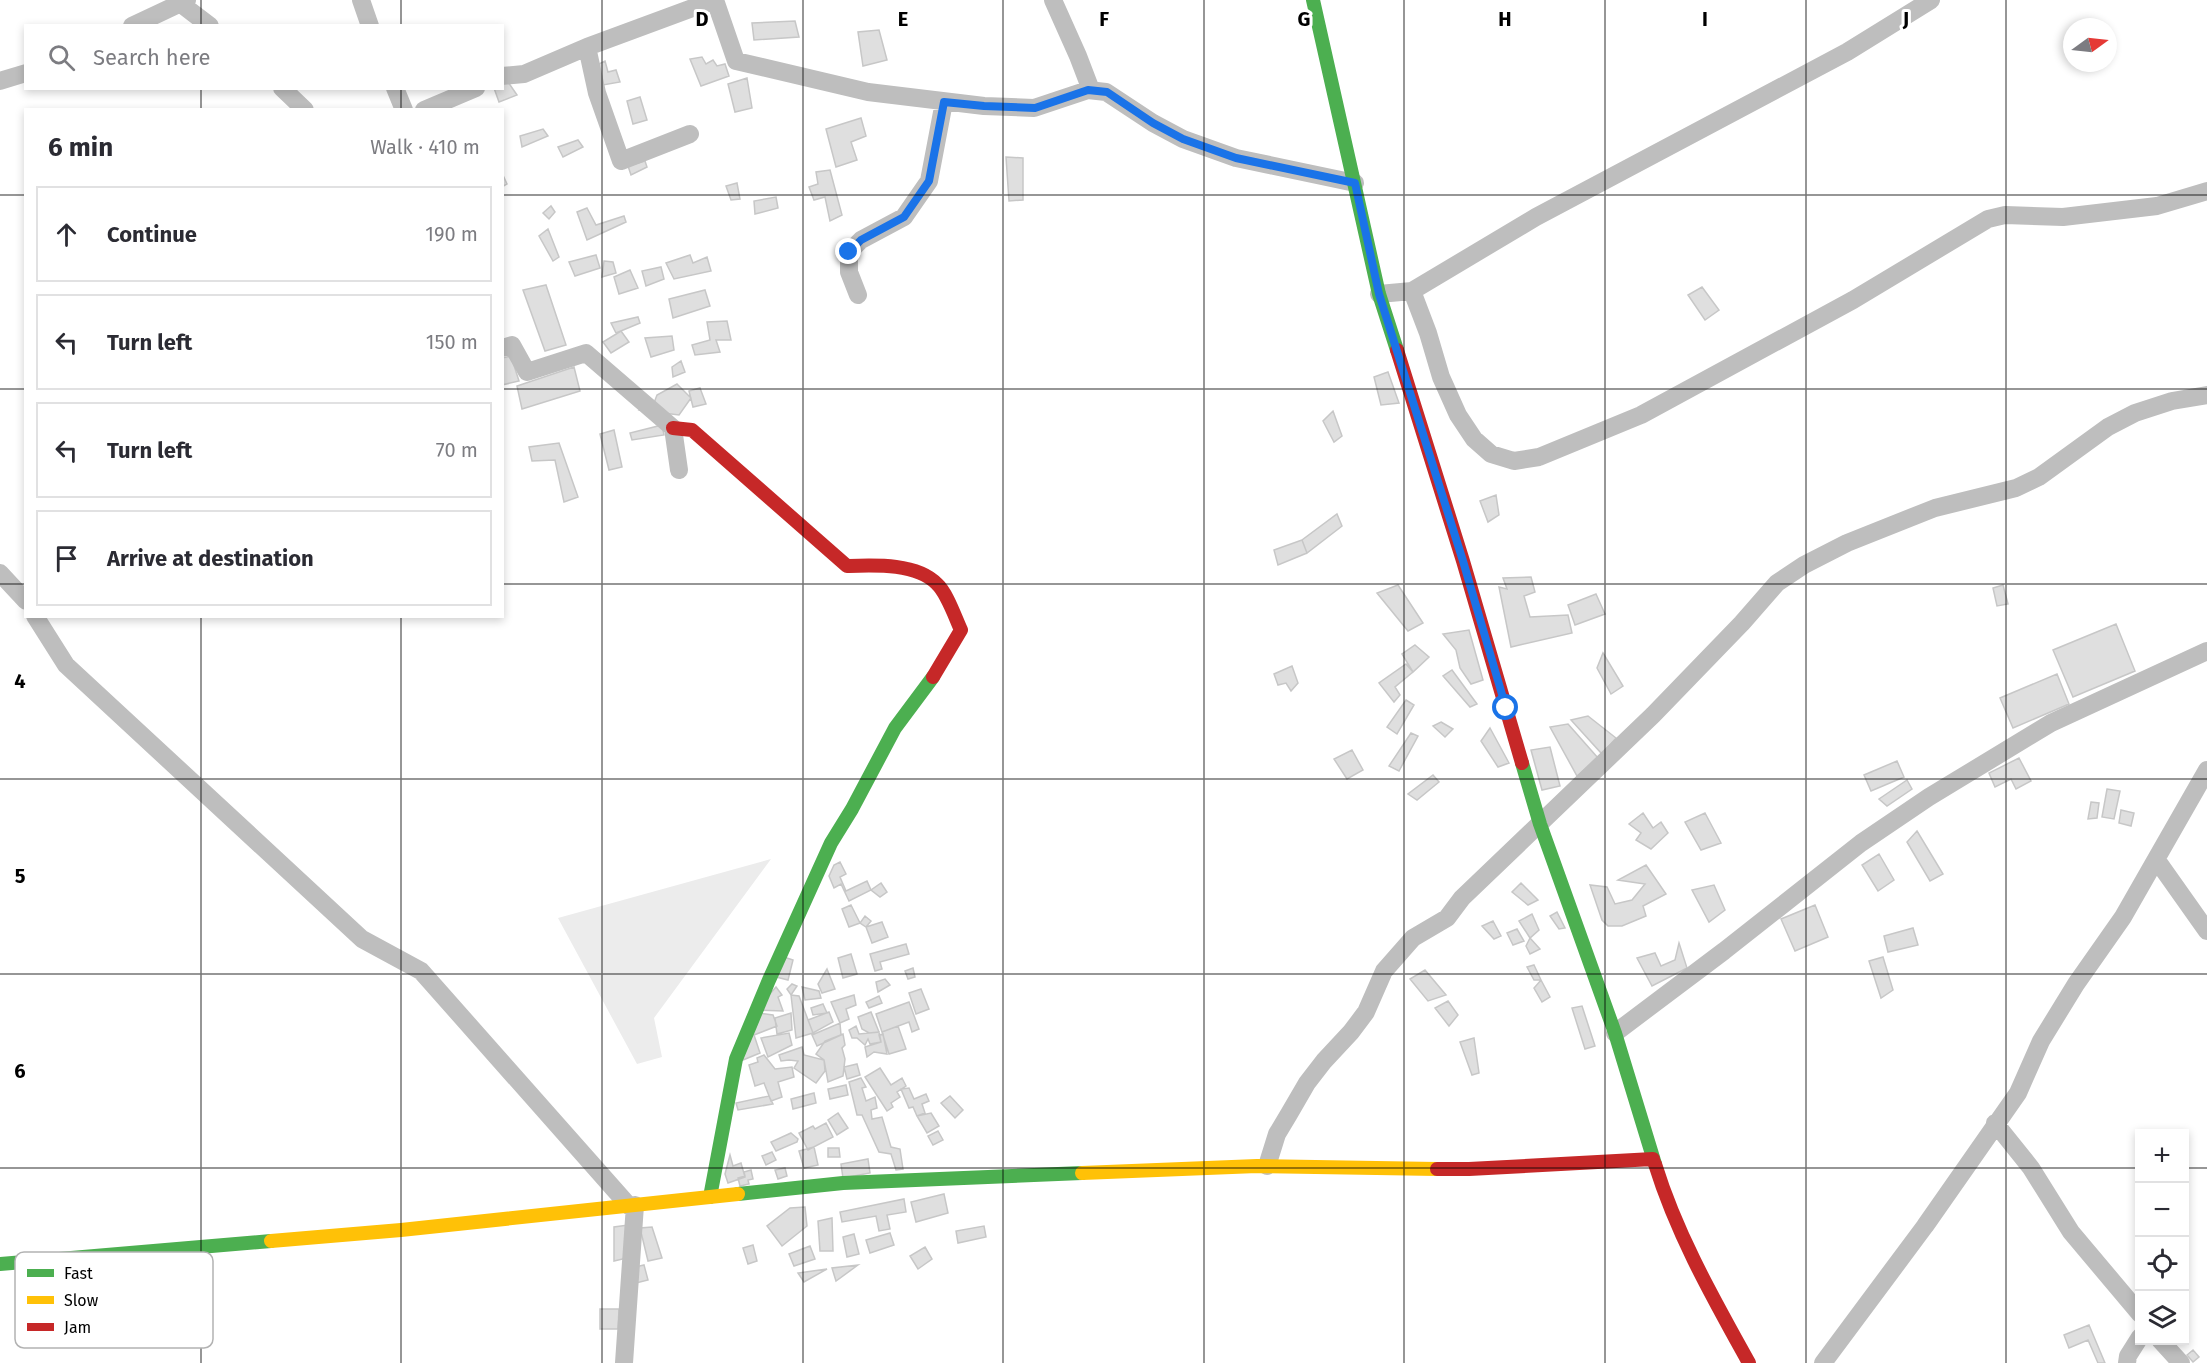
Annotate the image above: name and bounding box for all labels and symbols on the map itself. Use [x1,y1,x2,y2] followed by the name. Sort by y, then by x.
[695,7,709,31] text: D
[898,7,908,31] text: E
[1099,7,1109,31] text: F
[1298,7,1310,31] text: G
[1498,7,1512,31] text: H
[1702,7,1708,31] text: I
[1902,7,1909,31] text: J
[2063,18,2117,72] north arrow
[835,238,861,264] route end
[14,669,26,693] text: 4
[1492,694,1518,720] route start
[15,864,26,888] text: 5
[14,1059,26,1083] text: 6
[15,1252,213,1348] legend
[64,1264,93,1283] text: Fast
[64,1291,99,1310] text: Slow
[64,1318,91,1337] text: Jam

